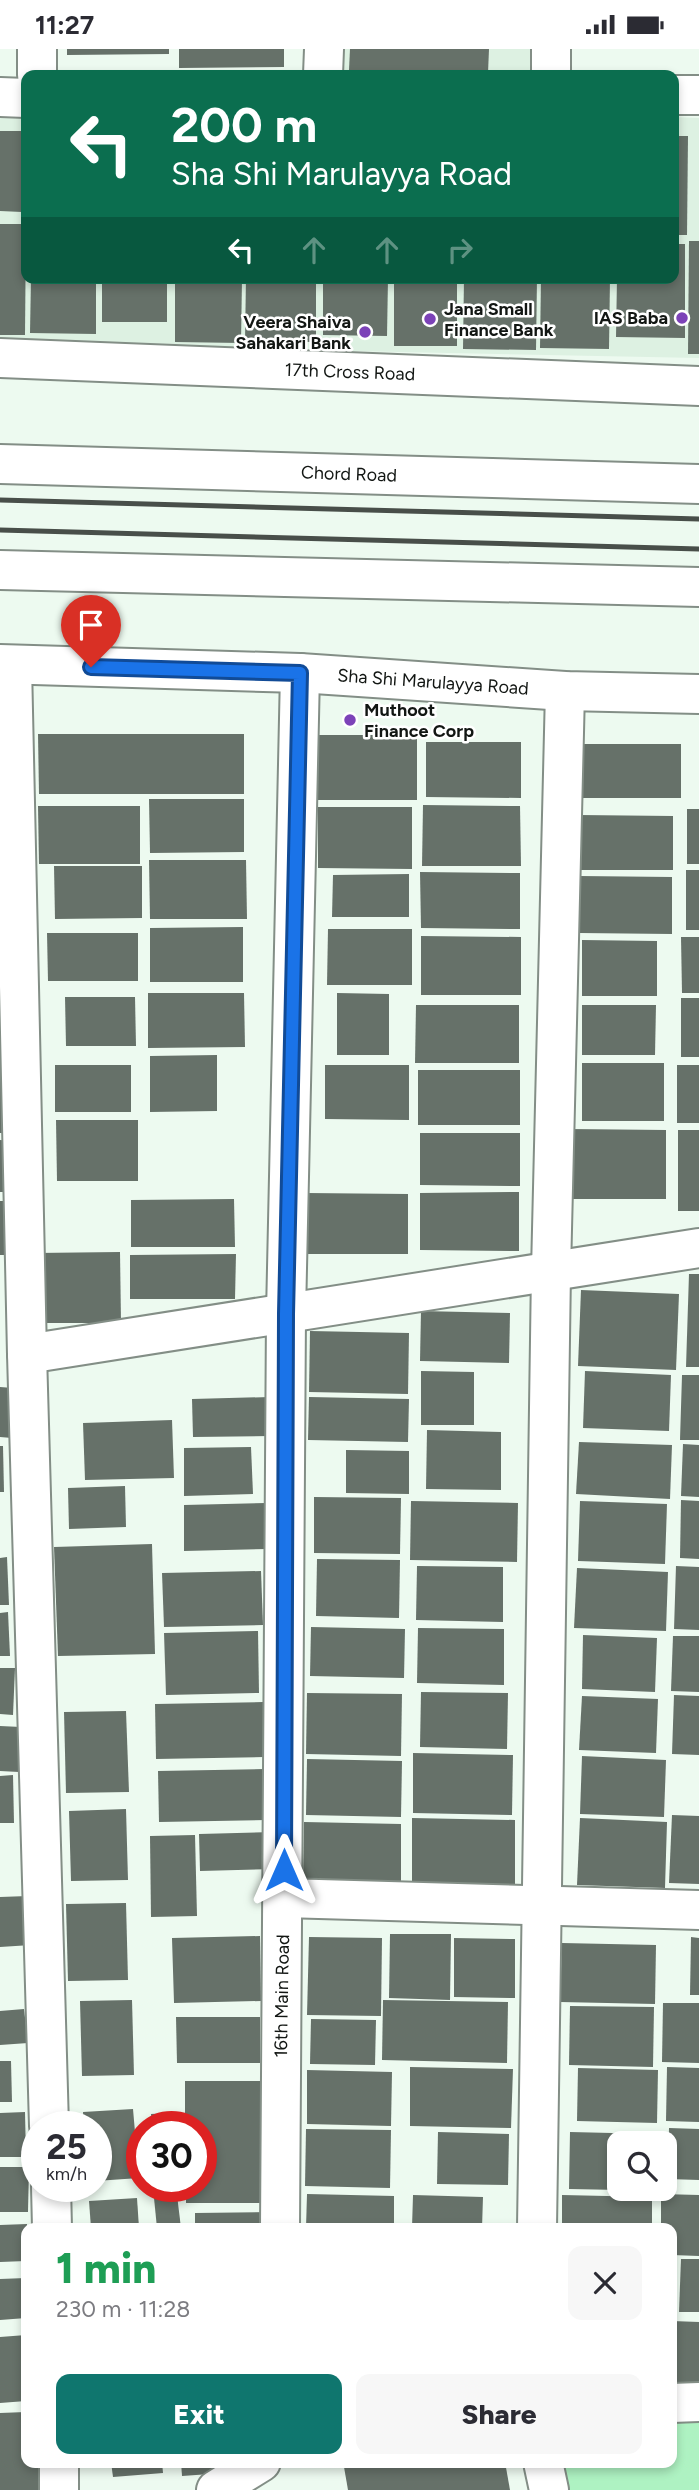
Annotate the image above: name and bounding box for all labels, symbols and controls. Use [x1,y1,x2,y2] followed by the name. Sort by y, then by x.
[35,9,94,41] text: 11:27
[171,95,317,154] text: 200 m
[56,98,147,189] icon: left
[171,155,512,193] text: Sha Shi Marulayya Road
[222,231,260,269] icon: left
[295,231,333,269] icon: ahead
[368,231,406,269] icon: ahead
[441,231,479,269] icon: right
[444,298,554,341] place label: Jana Small Finance Bank
[594,307,668,329] place label: IAS Baba
[674,310,690,326] marker: IAS Baba
[235,311,351,354] place label: Veera Shaiva Sahakari Bank
[422,311,438,327] marker: Jana Small Finance Bank
[357,324,373,340] marker: Veera Shaiva Sahakari Bank
[284,359,416,385] street label: 17th Cross Road
[301,461,397,487] street label: Chord Road
[61,595,121,667] pin
[72,606,110,644] icon: arrive
[337,664,529,700] street label: Sha Shi Marulayya Road
[364,699,474,742] place label: Muthoot Finance Corp
[342,712,358,728] marker: Muthoot Finance Corp
[247,1833,321,1907] position arrow
[270,1934,294,2058] street label: 16th Main Road
[126,2111,217,2202] speed limit sign: 30
[46,2126,87,2168] text: 25
[607,2131,677,2201] map controls
[607,2131,677,2201] button: search
[46,2163,87,2185] text: km/h
[56,2243,156,2294] text: 1 min
[568,2246,642,2320] button: close
[56,2295,190,2323] text: 230 m · 11:28
[56,2374,342,2454] button: Exit
[356,2374,642,2454] button: Share

